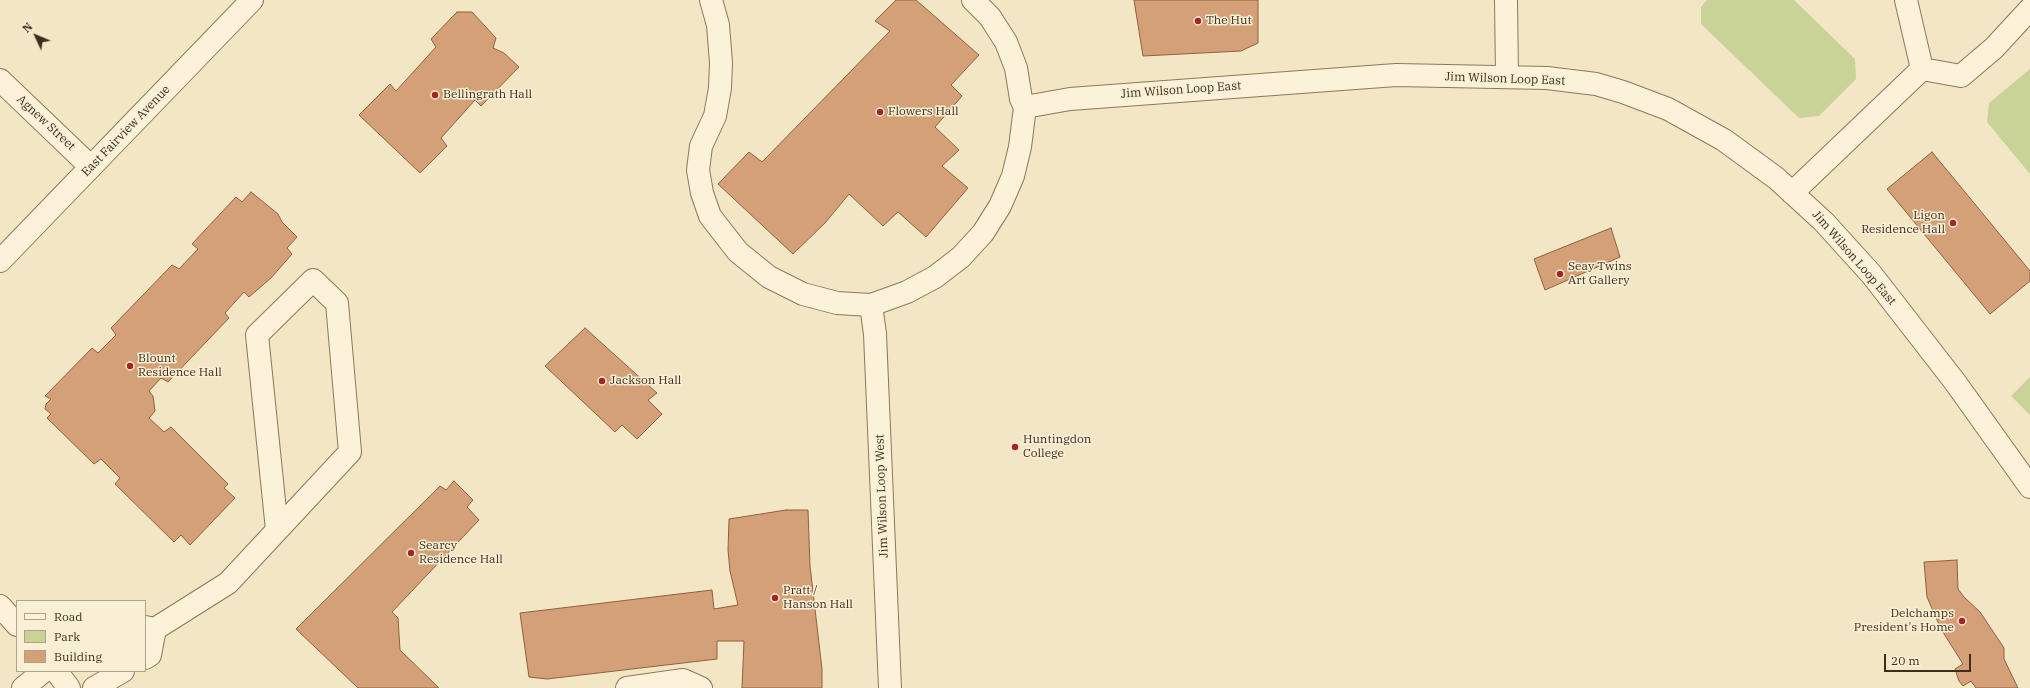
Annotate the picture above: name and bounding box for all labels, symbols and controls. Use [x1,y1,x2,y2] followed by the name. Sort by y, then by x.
[1206,14,1252,28] place label: The Hut
[16,16,56,56] north arrow
[1193,16,1203,26] marker: The Hut
[19,20,35,36] text: N
[1445,70,1565,88] street label: Jim Wilson Loop East
[1120,79,1242,101] street label: Jim Wilson Loop East
[79,82,173,180] street label: East Fairview Avenue
[443,88,532,102] place label: Bellingrath Hall
[430,90,440,100] marker: Bellingrath Hall
[14,92,78,154] street label: Agnew Street
[888,105,959,119] place label: Flowers Hall
[875,107,885,117] marker: Flowers Hall
[1809,208,1899,308] street label: Jim Wilson Loop East
[1861,209,1945,237] place label: Ligon Residence Hall
[1948,218,1958,228] marker: Ligon Residence Hall
[1568,260,1632,288] place label: Seay Twins Art Gallery
[1555,269,1565,279] marker: Seay Twins Art Gallery
[138,352,222,380] place label: Blount Residence Hall
[125,361,135,371] marker: Blount Residence Hall
[610,374,681,388] place label: Jackson Hall
[597,376,607,386] marker: Jackson Hall
[1023,433,1091,461] place label: Huntingdon College
[873,434,891,558] street label: Jim Wilson Loop West
[1010,442,1020,452] marker: Huntingdon College
[419,539,503,567] place label: Searcy Residence Hall
[406,548,416,558] marker: Searcy Residence Hall
[783,584,853,612] place label: Pratt / Hanson Hall
[770,593,780,603] marker: Pratt / Hanson Hall
[16,600,146,672] legend
[1854,607,1954,635] place label: Delchamps President's Home
[54,609,83,624] text: Road
[1957,616,1967,626] marker: Delchamps President's Home
[54,629,80,644] text: Park
[1886,646,1973,672] scale bar
[54,649,102,664] text: Building
[1891,653,1920,668] text: 20 m

